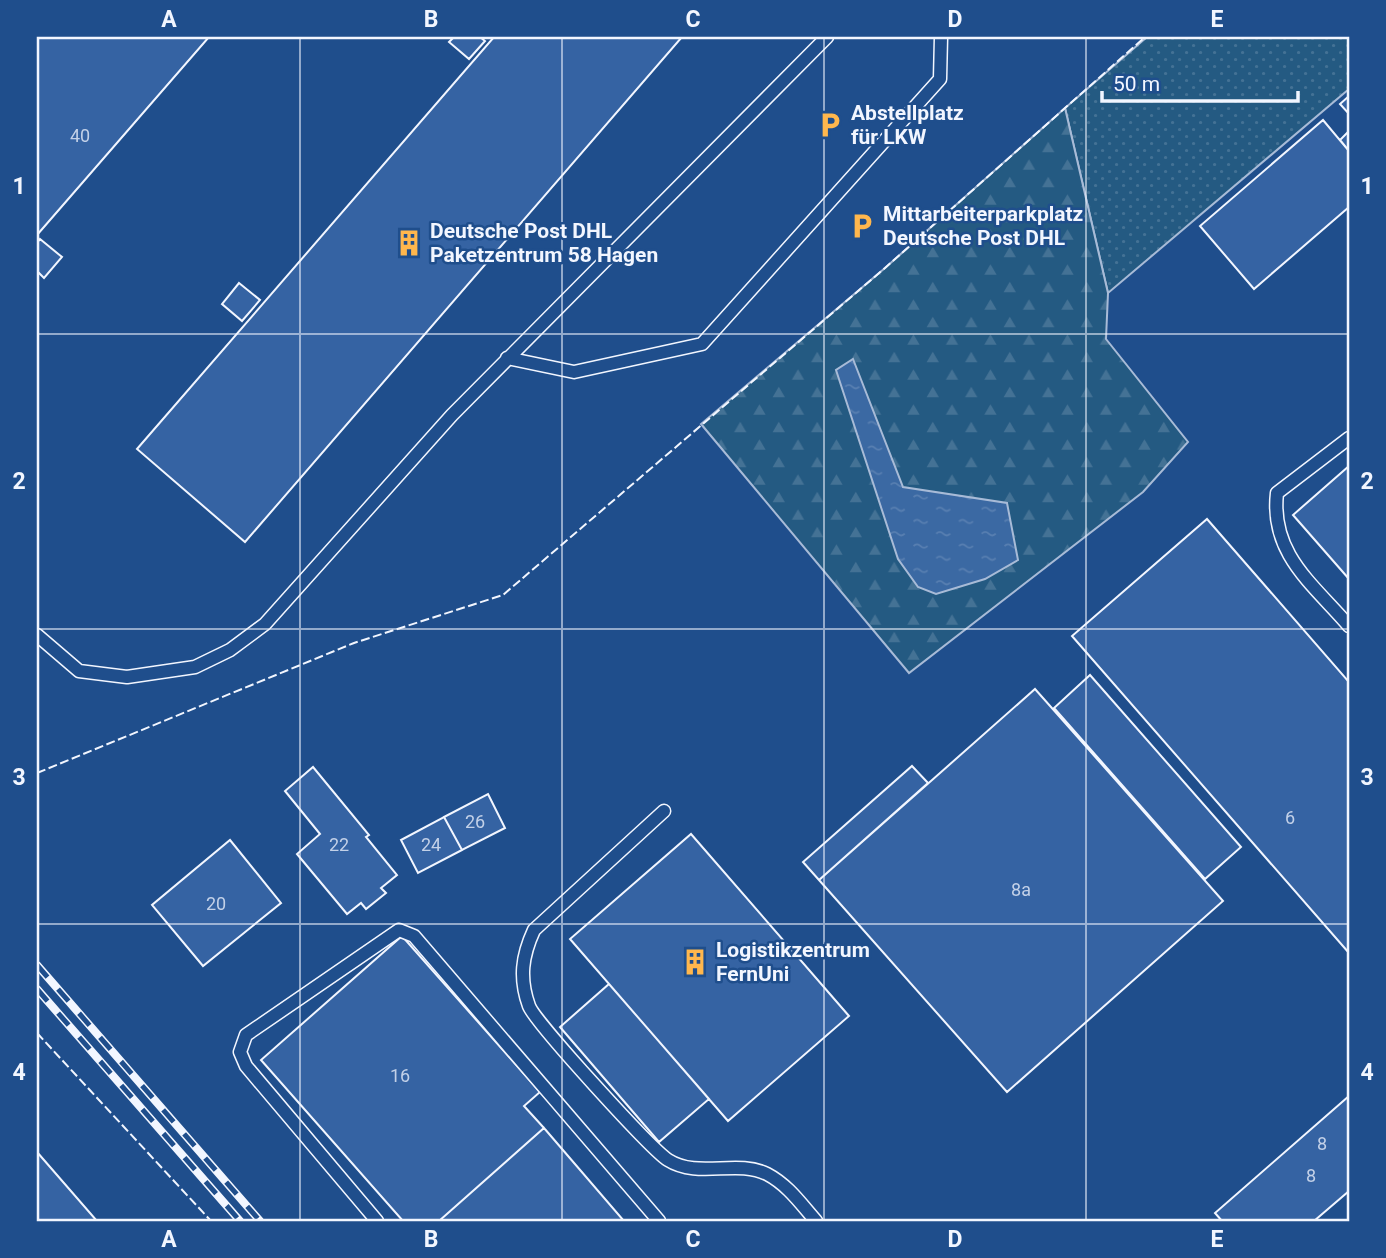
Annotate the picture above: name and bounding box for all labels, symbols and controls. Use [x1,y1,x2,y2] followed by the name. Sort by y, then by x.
[161,6,177,33] text: A
[424,6,438,33] text: B
[685,6,701,33] text: C
[948,6,962,33] text: D
[1211,6,1224,33] text: E
[1102,60,1298,104] scale bar
[1113,72,1160,96] text: 50 m
[851,101,964,149] place label: Abstellplatz für LKW
[815,110,845,140] parking icon: Abstellplatz für LKW
[70,125,90,146] house number: 40
[12,173,26,200] text: 1
[1360,173,1374,200] text: 1
[883,202,1083,250] place label: Mittarbeiterparkplatz Deutsche Post DHL
[847,211,877,241] parking icon: Mittarbeiterparkplatz Deutsche Post DHL
[430,219,658,267] place label: Deutsche Post DHL Paketzentrum 58 Hagen
[394,228,424,258] building icon: Deutsche Post DHL Paketzentrum 58 Hagen
[12,468,26,495] text: 2
[1360,468,1374,495] text: 2
[12,764,26,791] text: 3
[1360,764,1374,791] text: 3
[1285,807,1295,828] house number: 6
[465,811,485,832] house number: 26
[329,834,349,855] house number: 22
[421,834,441,855] house number: 24
[1011,879,1031,900] house number: 8a
[206,893,226,914] house number: 20
[716,938,870,986] place label: Logistikzentrum FernUni
[680,947,710,977] building icon: Logistikzentrum FernUni
[12,1059,26,1086] text: 4
[1360,1059,1374,1086] text: 4
[390,1065,410,1086] house number: 16
[1317,1133,1327,1154] house number: 8
[1306,1165,1316,1186] house number: 8
[161,1226,177,1253] text: A
[424,1226,438,1253] text: B
[685,1226,701,1253] text: C
[948,1226,962,1253] text: D
[1211,1226,1224,1253] text: E

